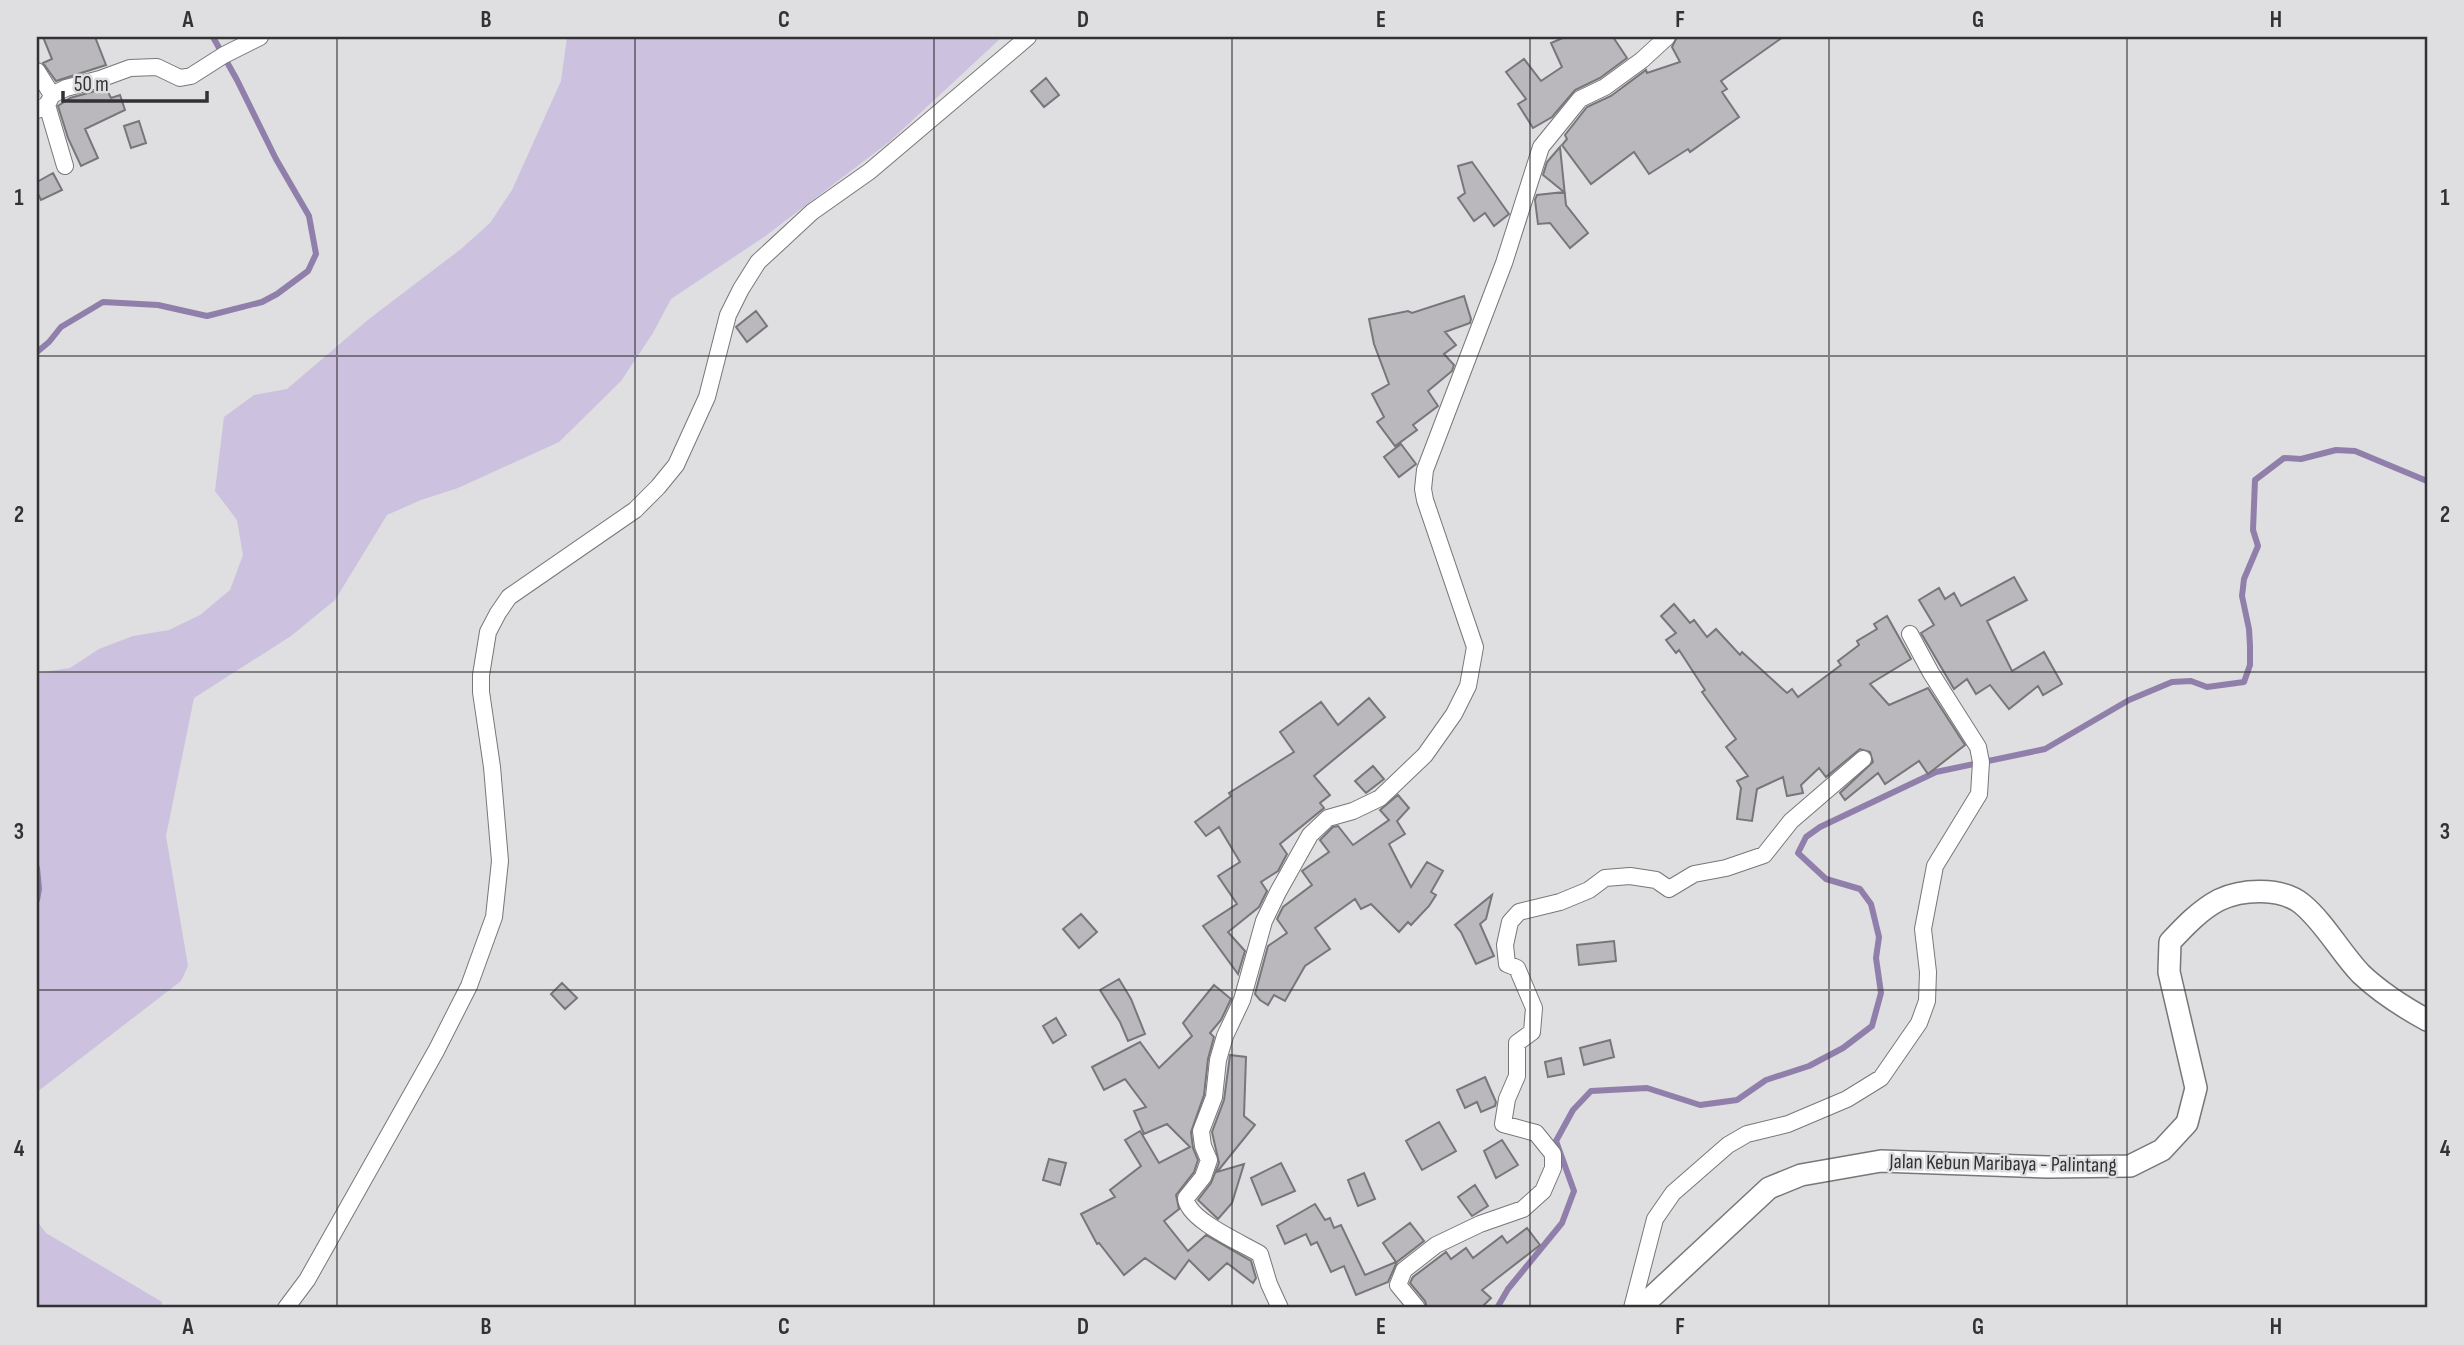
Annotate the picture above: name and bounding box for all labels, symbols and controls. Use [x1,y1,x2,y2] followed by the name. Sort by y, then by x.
[182,6,195,34] text: A
[481,6,492,34] text: B
[778,6,790,34] text: C
[1077,6,1089,34] text: D
[1376,6,1386,34] text: E
[1675,6,1685,34] text: F
[1972,6,1984,34] text: G
[2270,6,2282,34] text: H
[63,60,206,104] scale bar
[74,72,109,97] text: 50 m
[14,184,24,212] text: 1
[2440,184,2450,212] text: 1
[14,501,24,529] text: 2
[2440,501,2450,529] text: 2
[14,818,24,846] text: 3
[2440,818,2450,846] text: 3
[14,1135,25,1163] text: 4
[2440,1135,2451,1163] text: 4
[1888,1149,2117,1178] street label: Jalan Kebun Maribaya - Palintang
[182,1313,195,1341] text: A
[481,1313,492,1341] text: B
[778,1313,790,1341] text: C
[1077,1313,1089,1341] text: D
[1376,1313,1386,1341] text: E
[1675,1313,1685,1341] text: F
[1972,1313,1984,1341] text: G
[2270,1313,2282,1341] text: H

